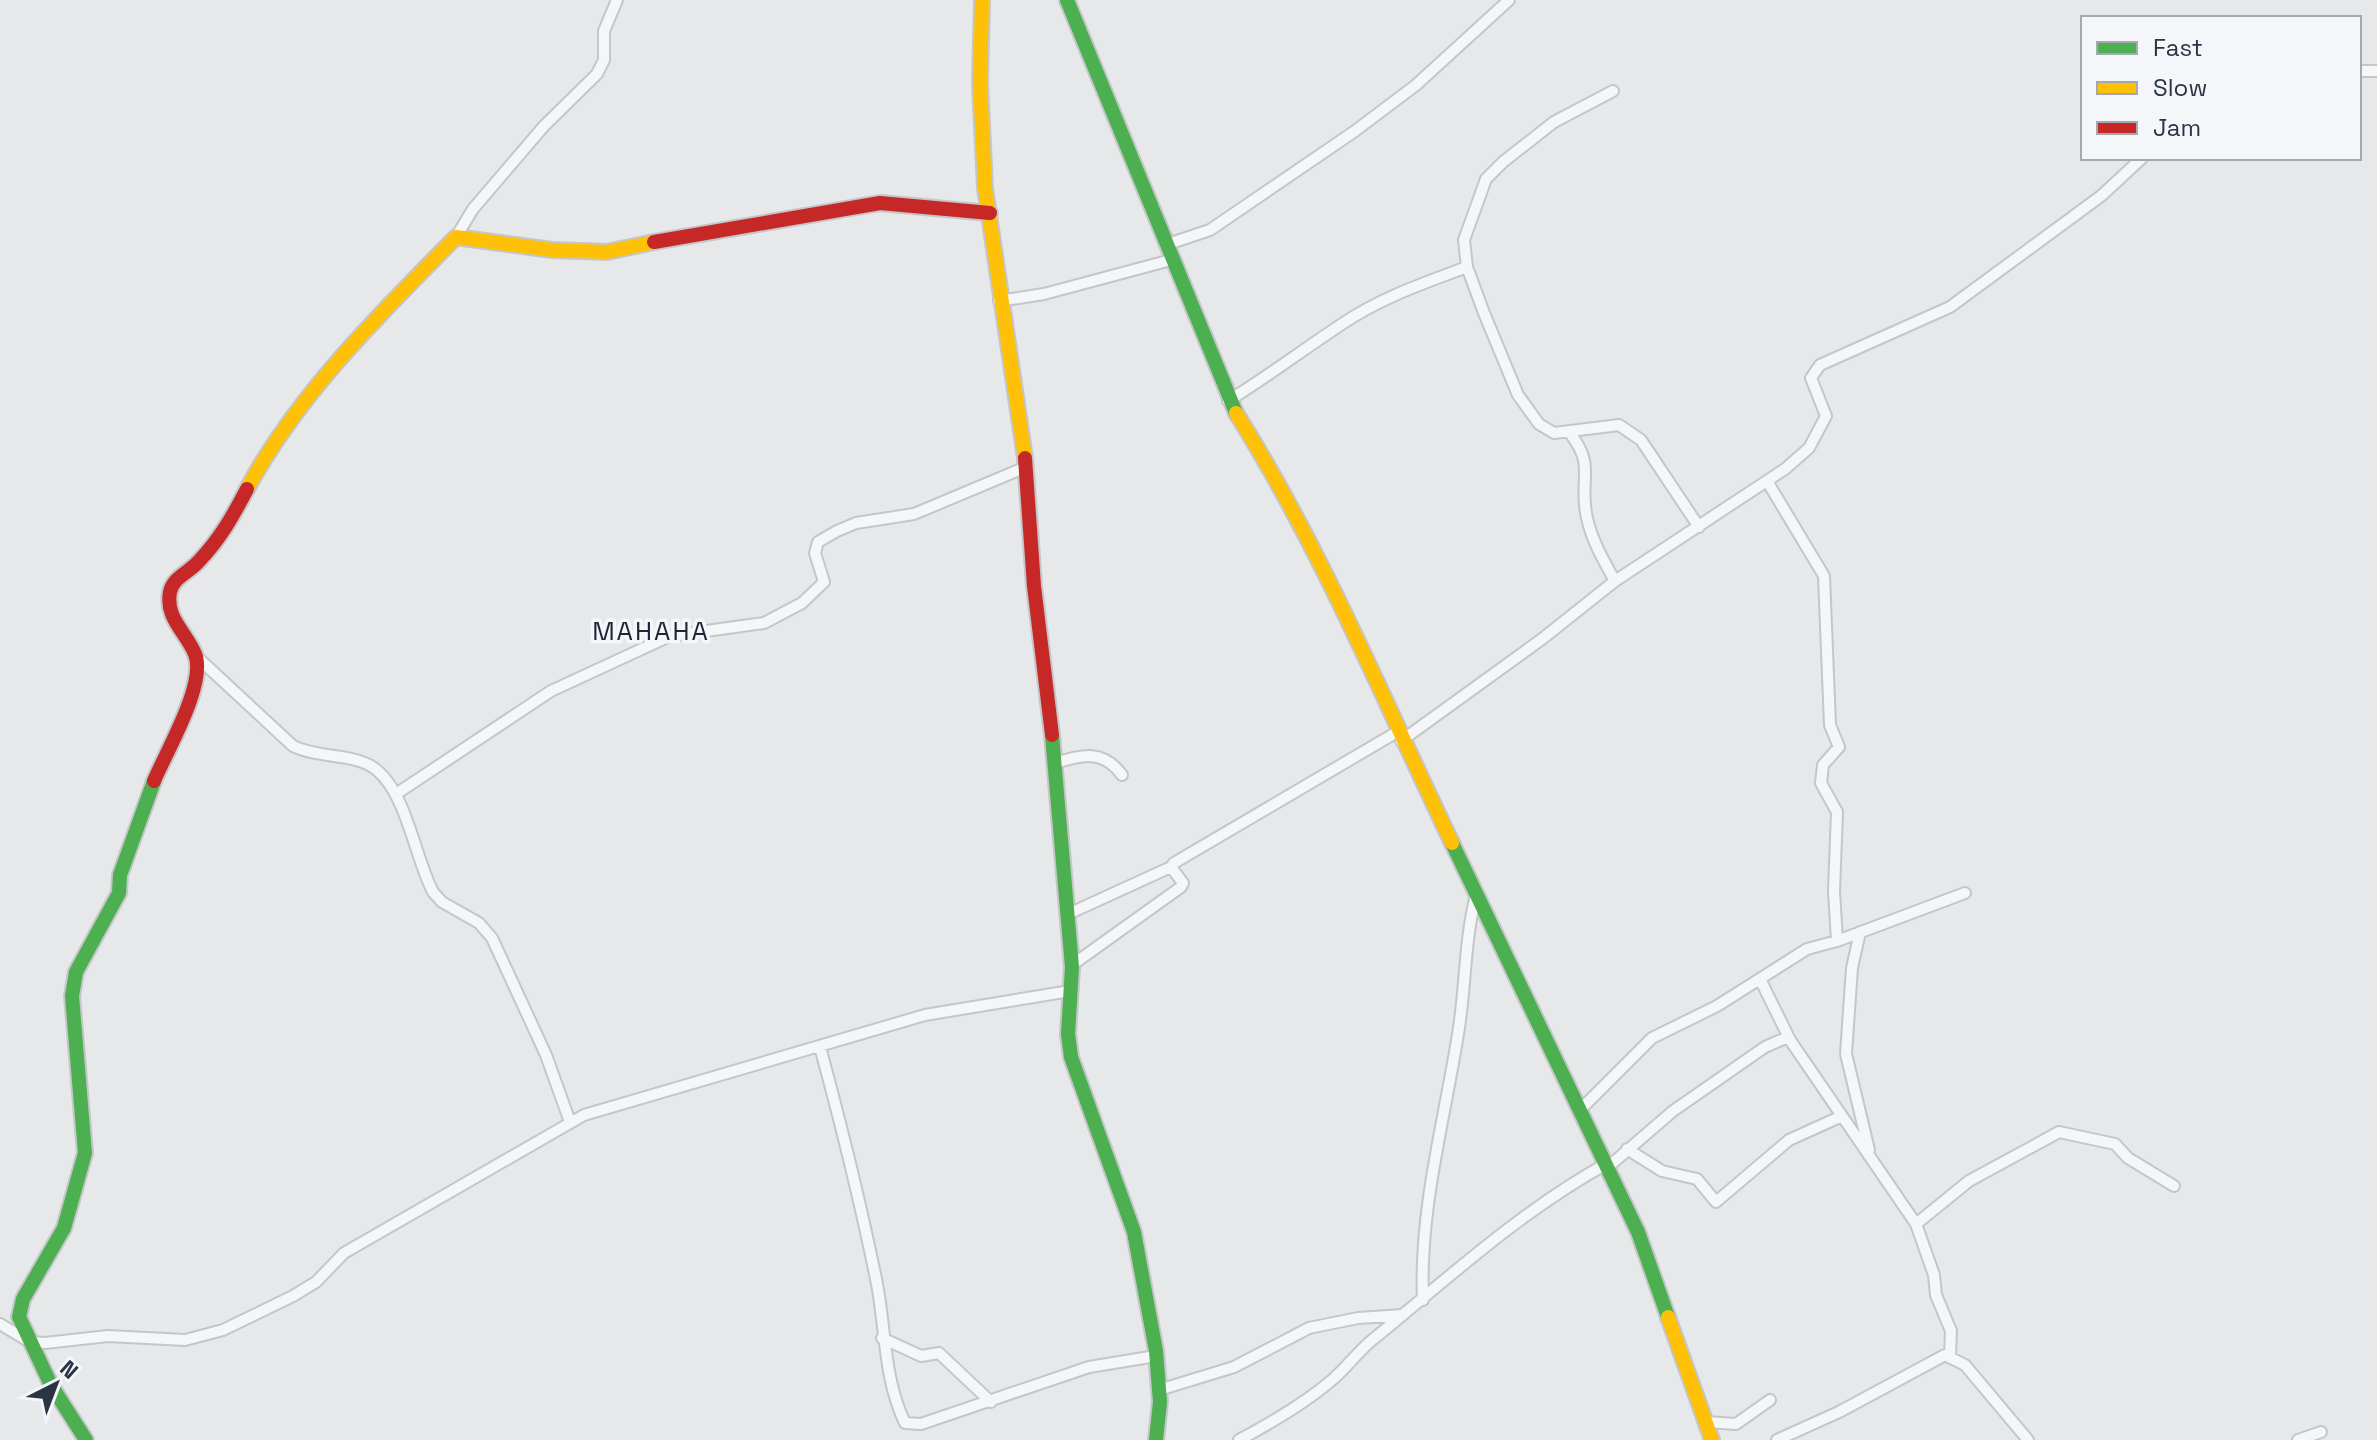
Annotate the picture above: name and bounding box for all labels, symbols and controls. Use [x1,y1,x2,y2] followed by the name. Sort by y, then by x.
[2081,16,2361,160] legend
[2153,32,2203,63] text: Fast
[2153,72,2207,103] text: Slow
[2153,112,2201,143] text: Jam
[592,614,710,648] district label: MAHAHA
[16,1344,96,1424] north arrow
[55,1354,84,1384] text: N

